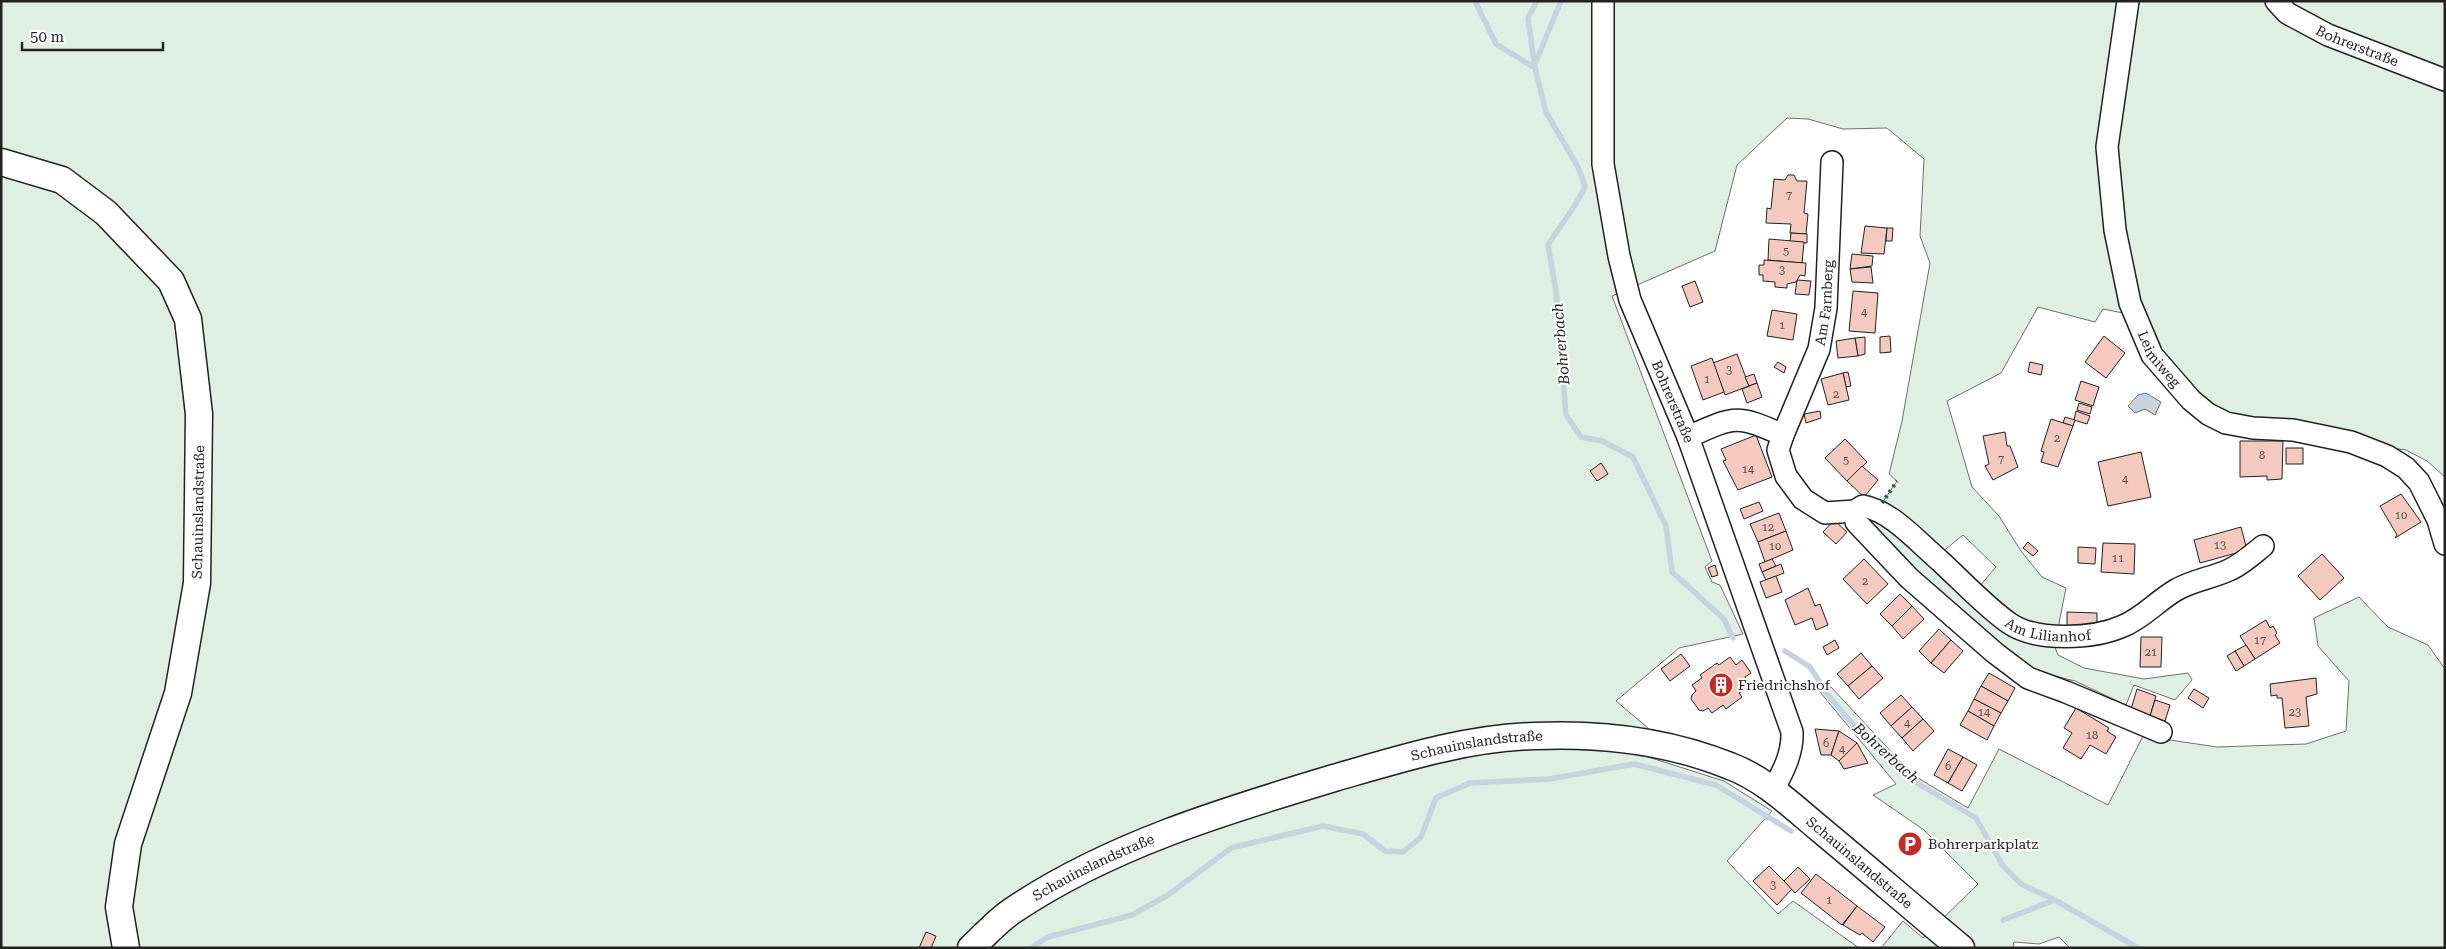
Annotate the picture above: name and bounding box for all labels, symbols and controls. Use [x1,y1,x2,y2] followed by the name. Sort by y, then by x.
[22,20,164,52] scale bar
[2313,22,2401,70] street label: Bohrerstraße
[30,28,65,46] text: 50 m
[1786,189,1792,202] house number: 7
[1783,245,1789,258] house number: 5
[1812,259,1836,347] street label: Am Farnberg
[1779,264,1785,277] house number: 3
[1548,302,1574,387] water label: Bohrerbach
[1861,306,1868,319] house number: 4
[1779,319,1785,332] house number: 1
[2135,328,2184,390] street label: Leimiweg
[1649,358,1697,445] street label: Bohrerstraße
[1726,364,1732,377] house number: 3
[1704,373,1710,386] house number: 1
[1833,388,1839,401] house number: 2
[2054,432,2060,445] house number: 2
[189,445,207,579] street label: Schauinslandstraße
[2259,449,2265,462] house number: 8
[1998,453,2004,466] house number: 7
[1843,454,1849,467] house number: 5
[1742,463,1755,476] house number: 14
[2122,473,2129,486] house number: 4
[2395,509,2407,522] house number: 10
[1762,521,1774,534] house number: 12
[2214,539,2226,552] house number: 13
[1769,540,1781,553] house number: 10
[2112,552,2124,565] house number: 11
[1862,575,1868,588] house number: 2
[2002,615,2093,645] street label: Am Lilianhof
[2254,634,2266,647] house number: 17
[2145,646,2157,659] house number: 21
[1708,672,1734,698] building icon: Friedrichshof
[1738,677,1830,693] place label: Friedrichshof
[1978,706,1991,719] house number: 14
[2289,706,2301,719] house number: 23
[1904,717,1911,730] house number: 4
[1849,718,1923,787] water label: Bohrerbach
[1409,728,1543,764] street label: Schauinslandstraße
[2086,729,2098,742] house number: 18
[1823,737,1829,750] house number: 6
[1839,743,1846,756] house number: 4
[1945,760,1951,773] house number: 6
[1803,813,1916,912] street label: Schauinslandstraße
[1030,831,1157,904] street label: Schauinslandstraße
[1897,831,1923,857] parking icon: Bohrerparkplatz
[1928,836,2038,852] place label: Bohrerparkplatz
[1770,879,1776,892] house number: 3
[1826,894,1832,907] house number: 1

